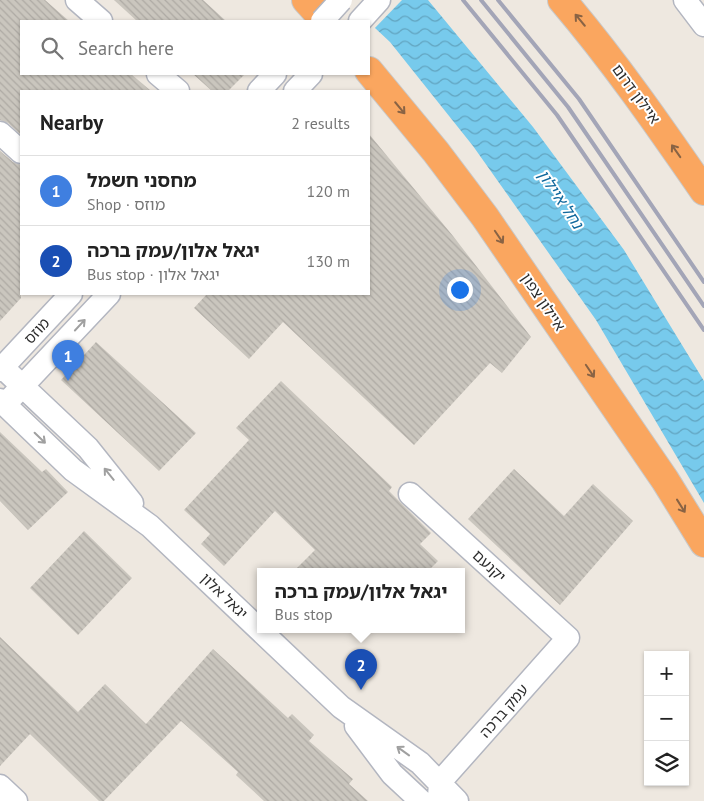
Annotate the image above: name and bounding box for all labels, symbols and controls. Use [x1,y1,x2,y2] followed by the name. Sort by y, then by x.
[574,14,585,27] one-way arrow
[20,20,370,75] search box
[38,34,66,62] icon: search
[78,36,174,60] text: Search here
[608,60,664,127] street label: איילון דרום
[394,101,405,114] one-way arrow
[40,109,103,136] text: Nearby
[291,113,350,133] text: 2 results
[671,144,681,158] one-way arrow
[534,166,589,233] water label: נחל איילון
[87,168,197,192] text: מחסני חשמל
[51,181,61,201] text: 1
[307,181,350,201] text: 120 m
[87,194,165,214] text: Shop · מוזס
[494,230,504,244] one-way arrow
[87,238,260,262] text: יגאל אלון/עמק ברכה
[51,251,61,271] text: 2
[307,251,350,271] text: 130 m
[87,264,220,284] text: Bus stop · יגאל אלון
[517,269,570,334] street label: איילון צפון
[447,277,473,303] your location
[20,314,54,348] street label: מוזס
[73,319,85,332] one-way arrow
[52,340,84,381] pin: 1
[585,364,595,378] one-way arrow
[34,432,46,444] one-way arrow
[103,468,114,481] one-way arrow
[676,499,686,513] one-way arrow
[469,545,510,586] street label: יקנעם
[257,568,465,633] popup
[197,569,252,623] street label: יגאל אלון
[275,579,447,603] text: יגאל אלון/עמק ברכה
[275,604,333,624] text: Bus stop
[345,649,377,690] pin: 2
[644,651,689,786] map controls
[644,651,689,696] button: +
[475,680,532,741] street label: עמק ברכה
[644,696,689,741] button: −
[644,741,689,786] button: layers
[396,746,410,756] one-way arrow

